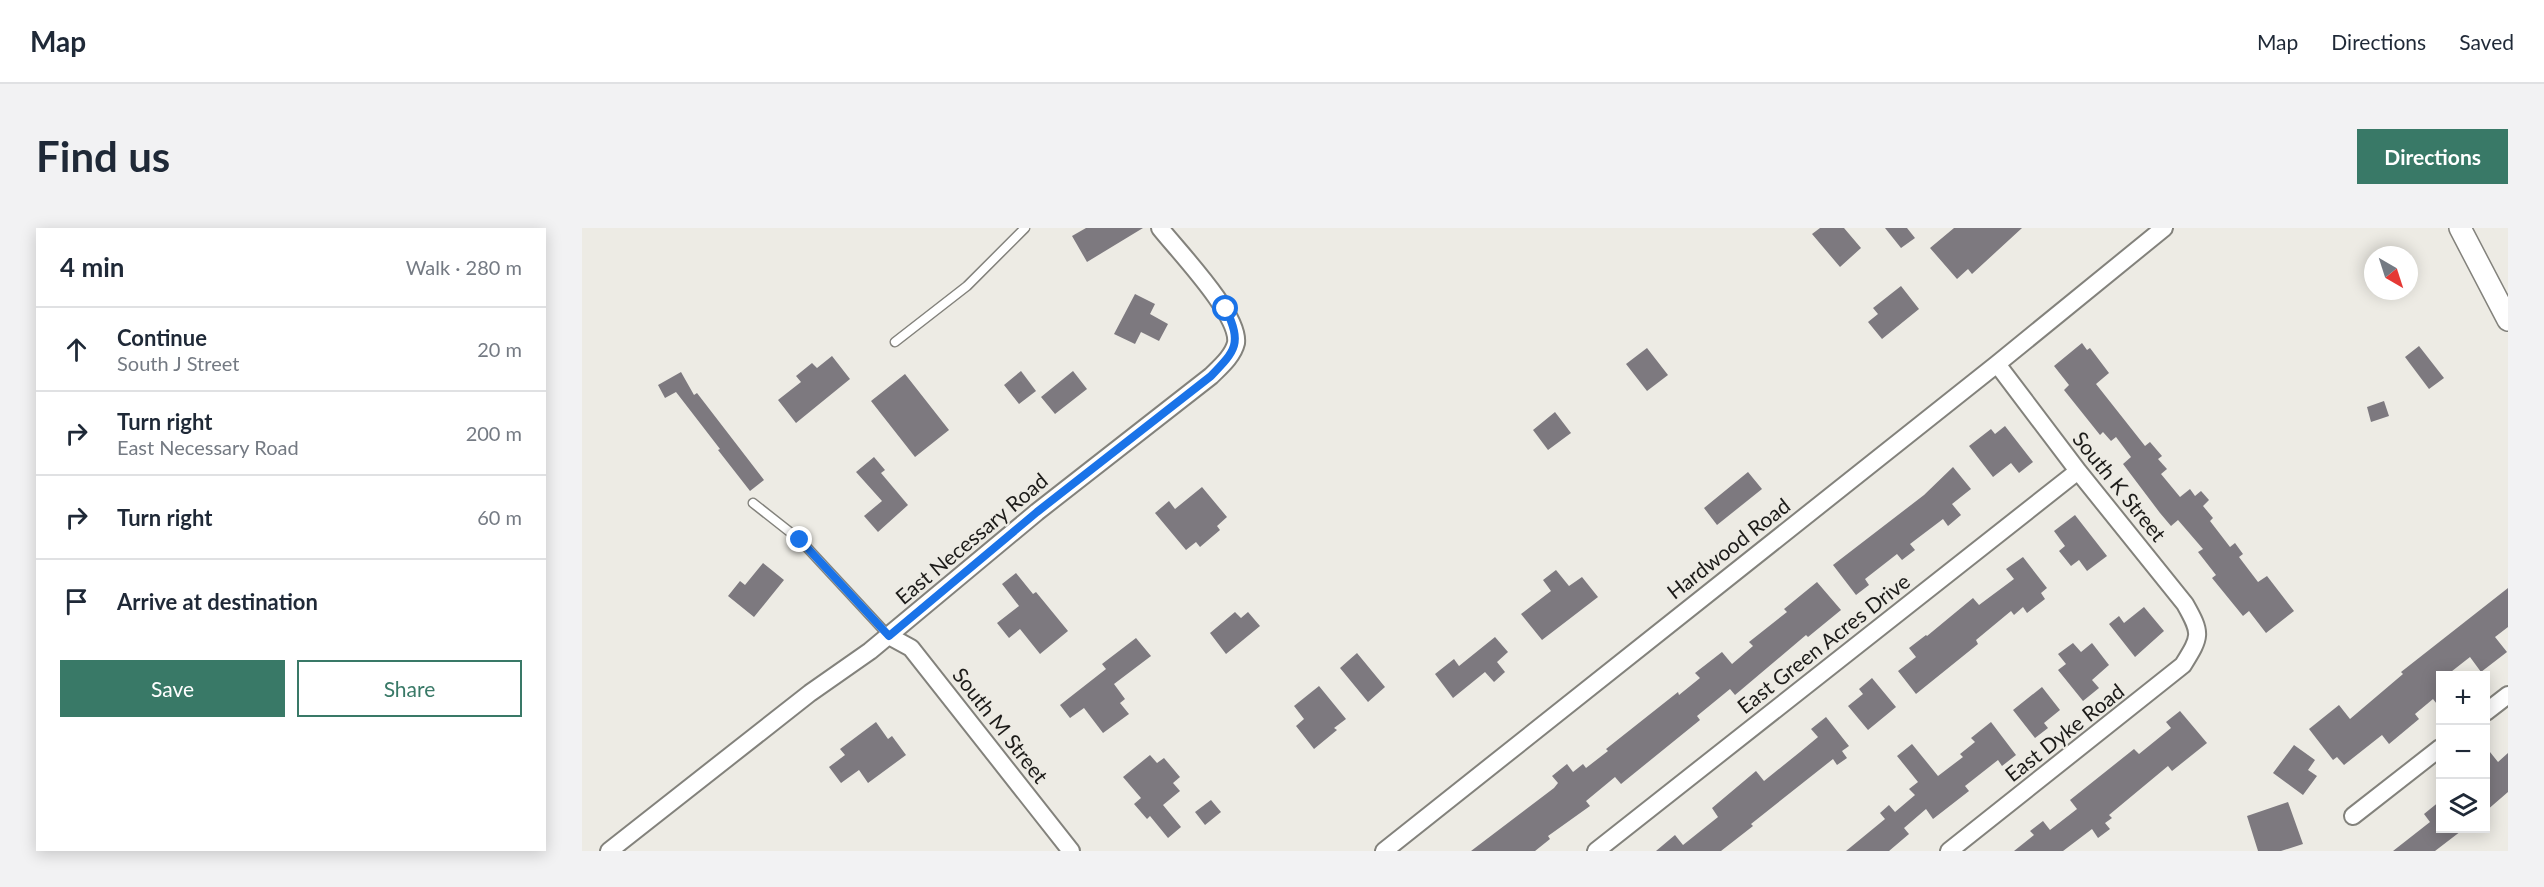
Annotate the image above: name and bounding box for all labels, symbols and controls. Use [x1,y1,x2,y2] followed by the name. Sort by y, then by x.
[30,24,86,58] text: Map
[2257,29,2298,54] text: Map
[2331,29,2426,54] text: Directions
[2459,29,2514,54] text: Saved
[2357,129,2508,184] button: Directions
[36,131,170,181] text: Find us
[2364,246,2418,300] north arrow
[60,251,124,283] text: 4 min
[406,255,522,279] text: Walk · 280 m
[1212,295,1238,321] route start
[117,324,207,351] text: Continue
[60,333,93,366] icon: ahead
[477,337,522,361] text: 20 m
[117,351,239,375] text: South J Street
[117,408,212,435] text: Turn right
[60,417,93,450] icon: right
[466,421,522,445] text: 200 m
[2068,426,2172,546] street label: South K Street
[117,435,299,459] text: East Necessary Road
[890,467,1052,609] street label: East Necessary Road
[1662,492,1794,604] street label: Hardwood Road
[60,501,93,534] icon: right
[117,504,212,531] text: Turn right
[477,505,522,529] text: 60 m
[786,526,812,552] route end
[1732,568,1914,718] street label: East Green Acres Drive
[60,585,93,618] icon: arrive
[117,588,318,615] text: Arrive at destination
[60,660,285,717] button: Save
[297,660,522,717] button: Share
[948,662,1054,788] street label: South M Street
[2436,671,2490,833] map controls
[2436,671,2490,725] button: +
[1999,678,2129,786] street label: East Dyke Road
[2436,725,2490,779] button: −
[2436,779,2490,833] button: layers

